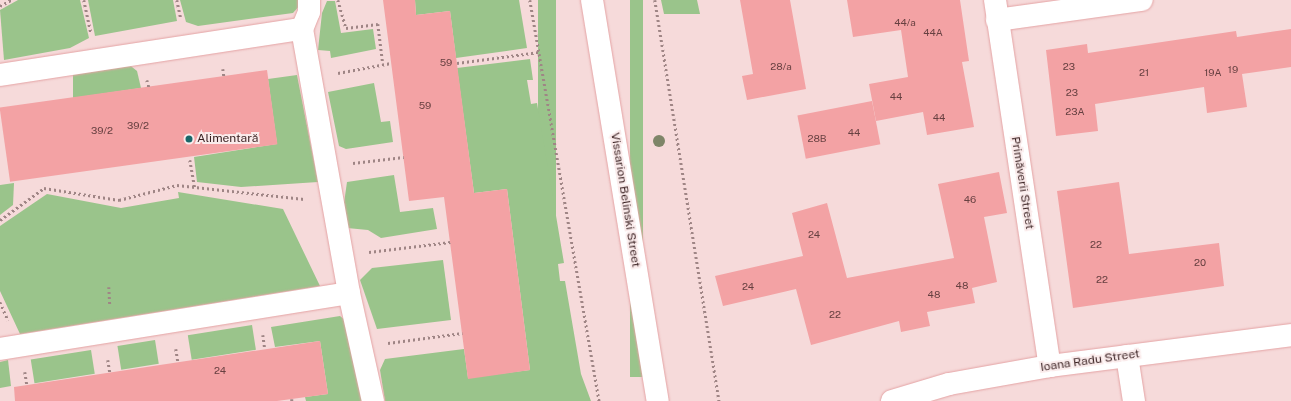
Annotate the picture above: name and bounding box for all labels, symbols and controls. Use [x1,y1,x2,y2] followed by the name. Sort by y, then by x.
[894,17,916,29] house number: 44/a
[923,27,943,39] house number: 44A
[440,57,452,69] house number: 59
[770,61,792,73] house number: 28/a
[1063,61,1075,73] house number: 23
[1228,64,1238,76] house number: 19
[1139,67,1149,79] house number: 21
[1204,67,1222,79] house number: 19A
[1066,87,1078,99] house number: 23
[890,91,902,103] house number: 44
[419,100,431,112] house number: 59
[1065,106,1085,118] house number: 23A
[933,112,945,124] house number: 44
[127,120,149,132] house number: 39/2
[91,125,113,137] house number: 39/2
[848,127,860,139] house number: 44
[197,132,258,146] place label: Alimentară
[607,132,643,268] street label: Vissarion Belinski Street
[807,133,827,145] house number: 28B
[184,134,194,144] marker: Alimentară
[1008,136,1036,230] street label: Primăverii Street
[964,194,976,206] house number: 46
[808,229,820,241] house number: 24
[1090,239,1102,251] house number: 22
[1194,257,1206,269] house number: 20
[1096,274,1108,286] house number: 22
[956,280,968,292] house number: 48
[742,281,754,293] house number: 24
[928,289,940,301] house number: 48
[829,309,841,321] house number: 22
[1040,347,1140,375] street label: Ioana Radu Street
[214,365,226,377] house number: 24

